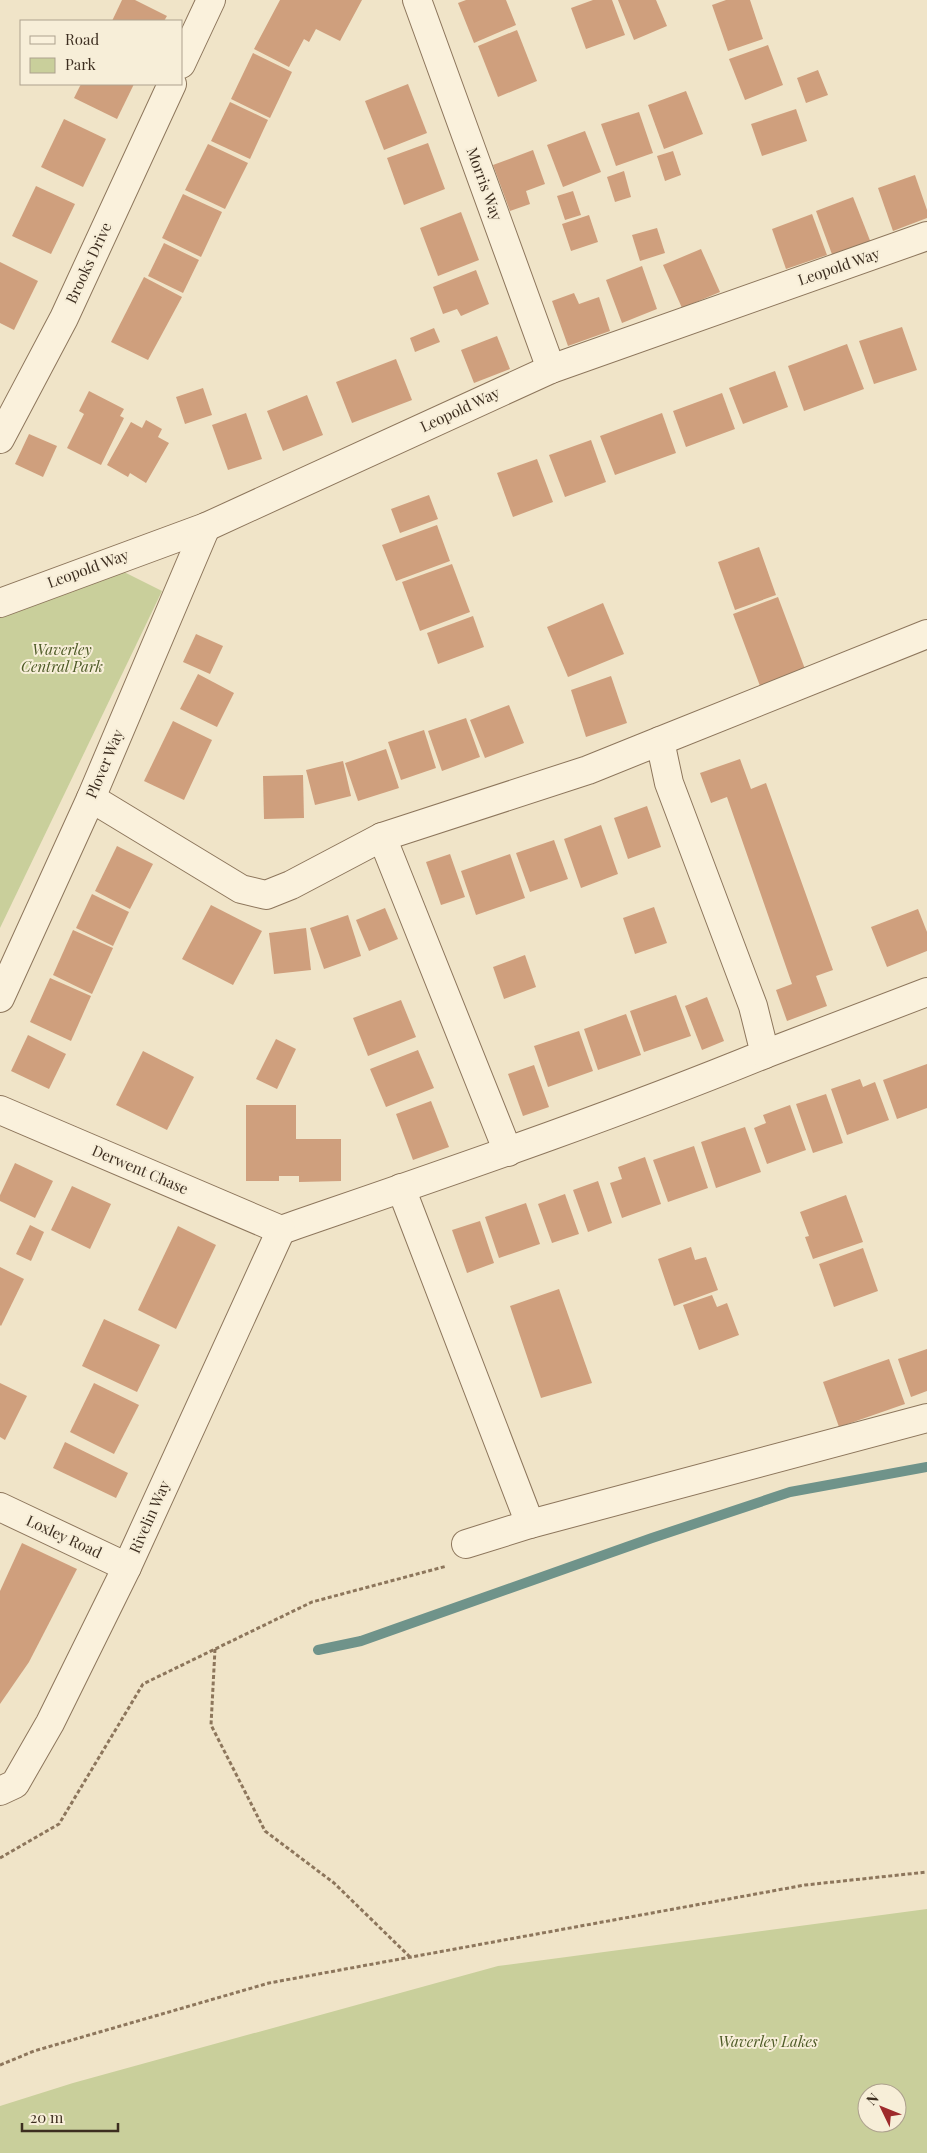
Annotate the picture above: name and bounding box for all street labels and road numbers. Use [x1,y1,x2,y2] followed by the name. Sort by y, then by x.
[462,144,508,223] street label: Morris Way
[61,219,116,306] street label: Brooks Drive
[795,243,883,289] street label: Leopold Way
[417,382,503,436] street label: Leopold Way
[44,544,132,592] street label: Leopold Way
[81,726,128,801] street label: Plover Way
[89,1140,192,1198] street label: Derwent Chase
[124,1477,174,1556] street label: Rivelin Way
[23,1510,106,1562] street label: Loxley Road

